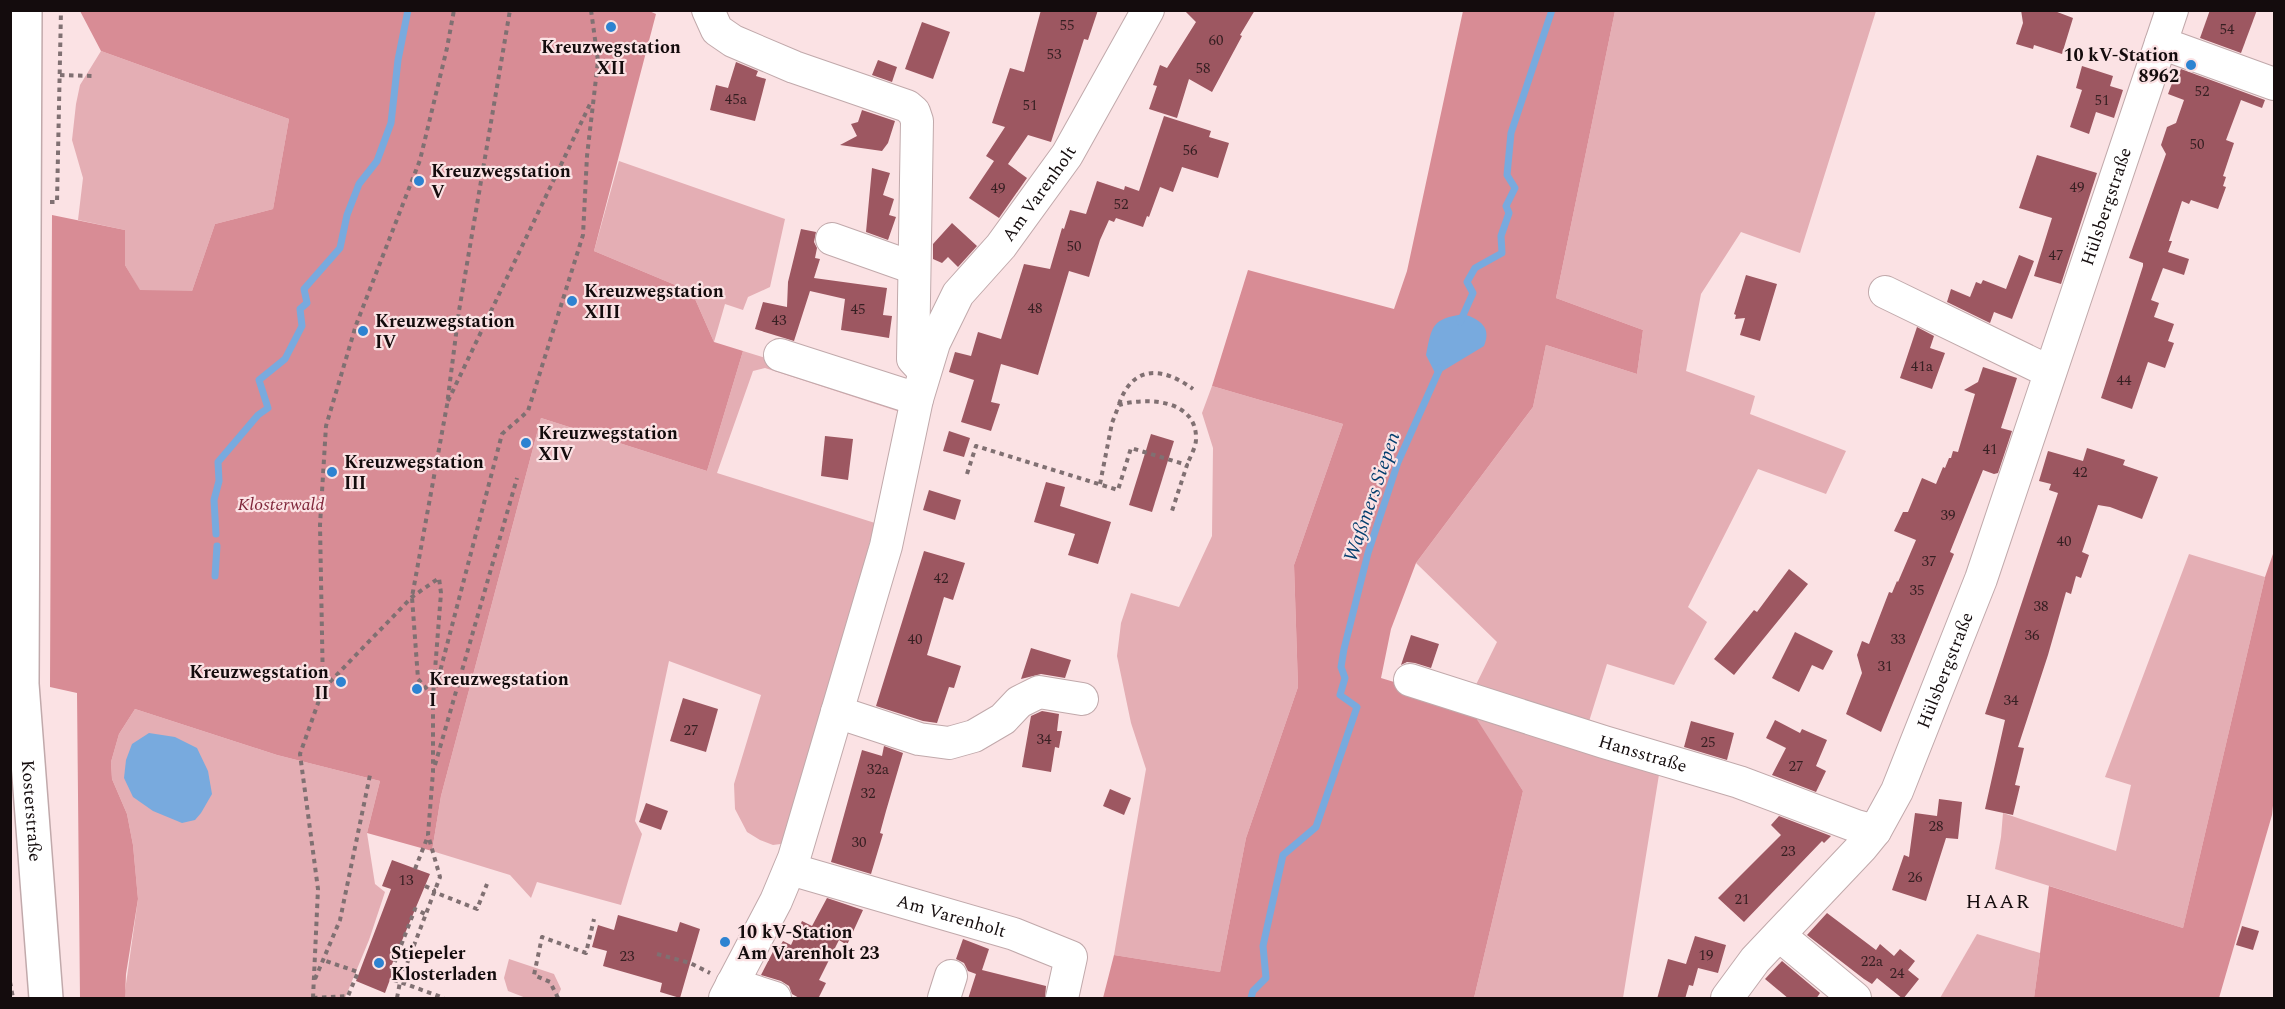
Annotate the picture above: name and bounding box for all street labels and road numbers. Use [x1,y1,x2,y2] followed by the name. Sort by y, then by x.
[995,141,1083,247] street label: Am Varenholt
[2074,144,2138,269] street label: Hülsbergstraße
[1910,608,1980,732] street label: Hülsbergstraße
[1595,728,1690,779] street label: Hansstraße
[14,759,49,863] street label: Kosterstraße
[893,887,1009,945] street label: Am Varenholt

